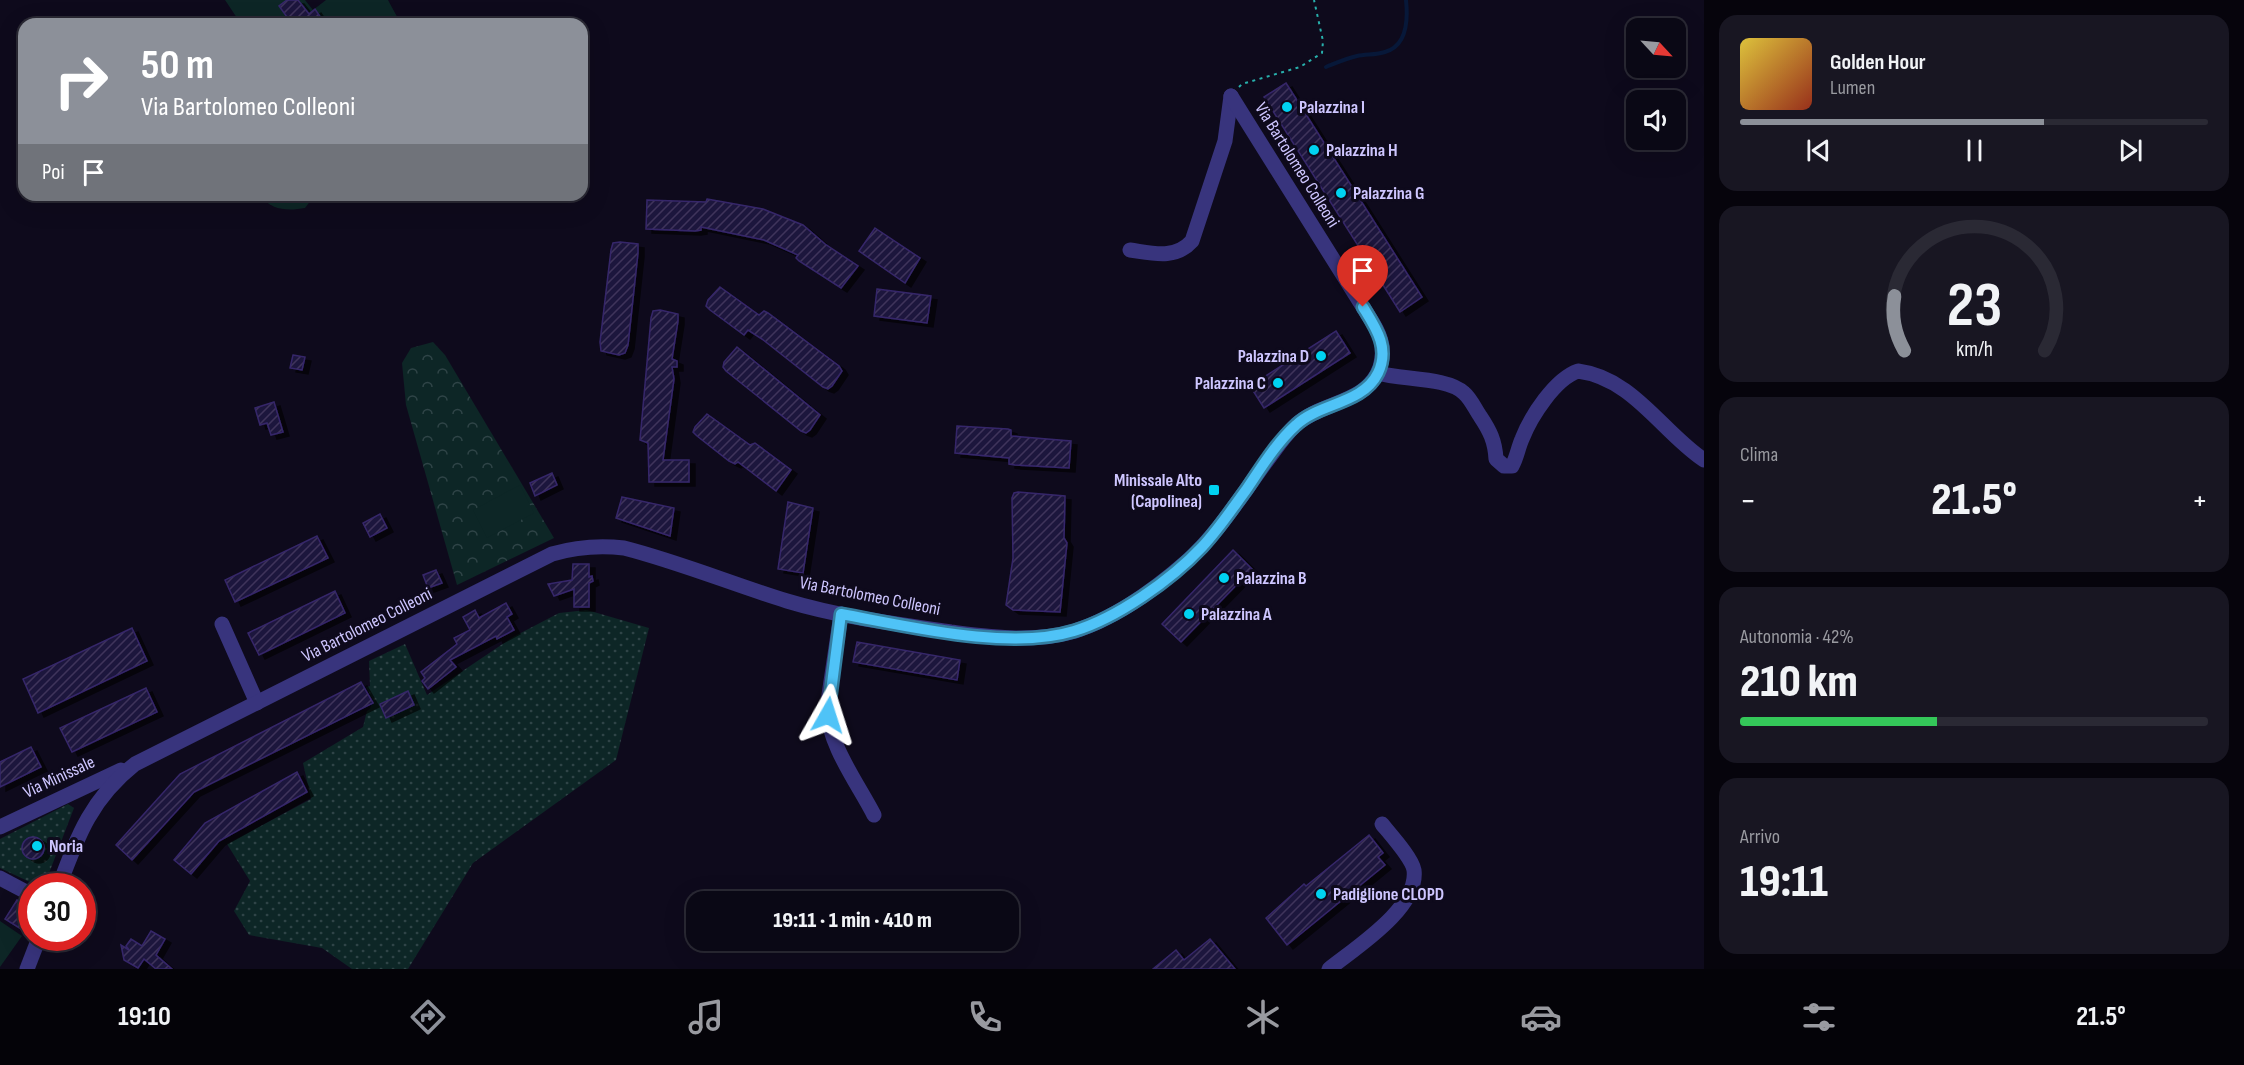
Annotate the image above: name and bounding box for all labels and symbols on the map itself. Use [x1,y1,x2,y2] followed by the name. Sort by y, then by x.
[1626,18,1686,78] north arrow
[1299,97,1365,118] place label: Palazzina I
[1250,99,1344,231] street label: Via Bartolomeo Colleoni
[1280,100,1294,114] marker: Palazzina I
[1326,140,1398,161] place label: Palazzina H
[1307,143,1321,157] marker: Palazzina H
[1353,183,1424,204] place label: Palazzina G
[1334,186,1348,200] marker: Palazzina G
[1337,245,1388,307] pin
[1238,346,1309,367] place label: Palazzina D
[1314,349,1328,363] marker: Palazzina D
[1195,373,1266,394] place label: Palazzina C
[1271,376,1285,390] marker: Palazzina C
[1114,470,1202,512] place label: Minissale Alto (Capolinea)
[1207,483,1221,497] marker: Minissale Alto (Capolinea)
[1236,568,1307,589] place label: Palazzina B
[1217,571,1231,585] marker: Palazzina B
[798,572,942,620] street label: Via Bartolomeo Colleoni
[299,583,435,667] street label: Via Bartolomeo Colleoni
[1201,604,1272,625] place label: Palazzina A
[1182,607,1196,621] marker: Palazzina A
[796,683,860,747] position arrow
[20,751,98,803] street label: Via Minissale
[49,836,83,857] place label: Noria
[30,839,44,853] marker: Noria
[18,873,96,951] speed limit sign: 30
[1333,884,1444,905] place label: Padiglione CLOPD
[1314,887,1328,901] marker: Padiglione CLOPD

